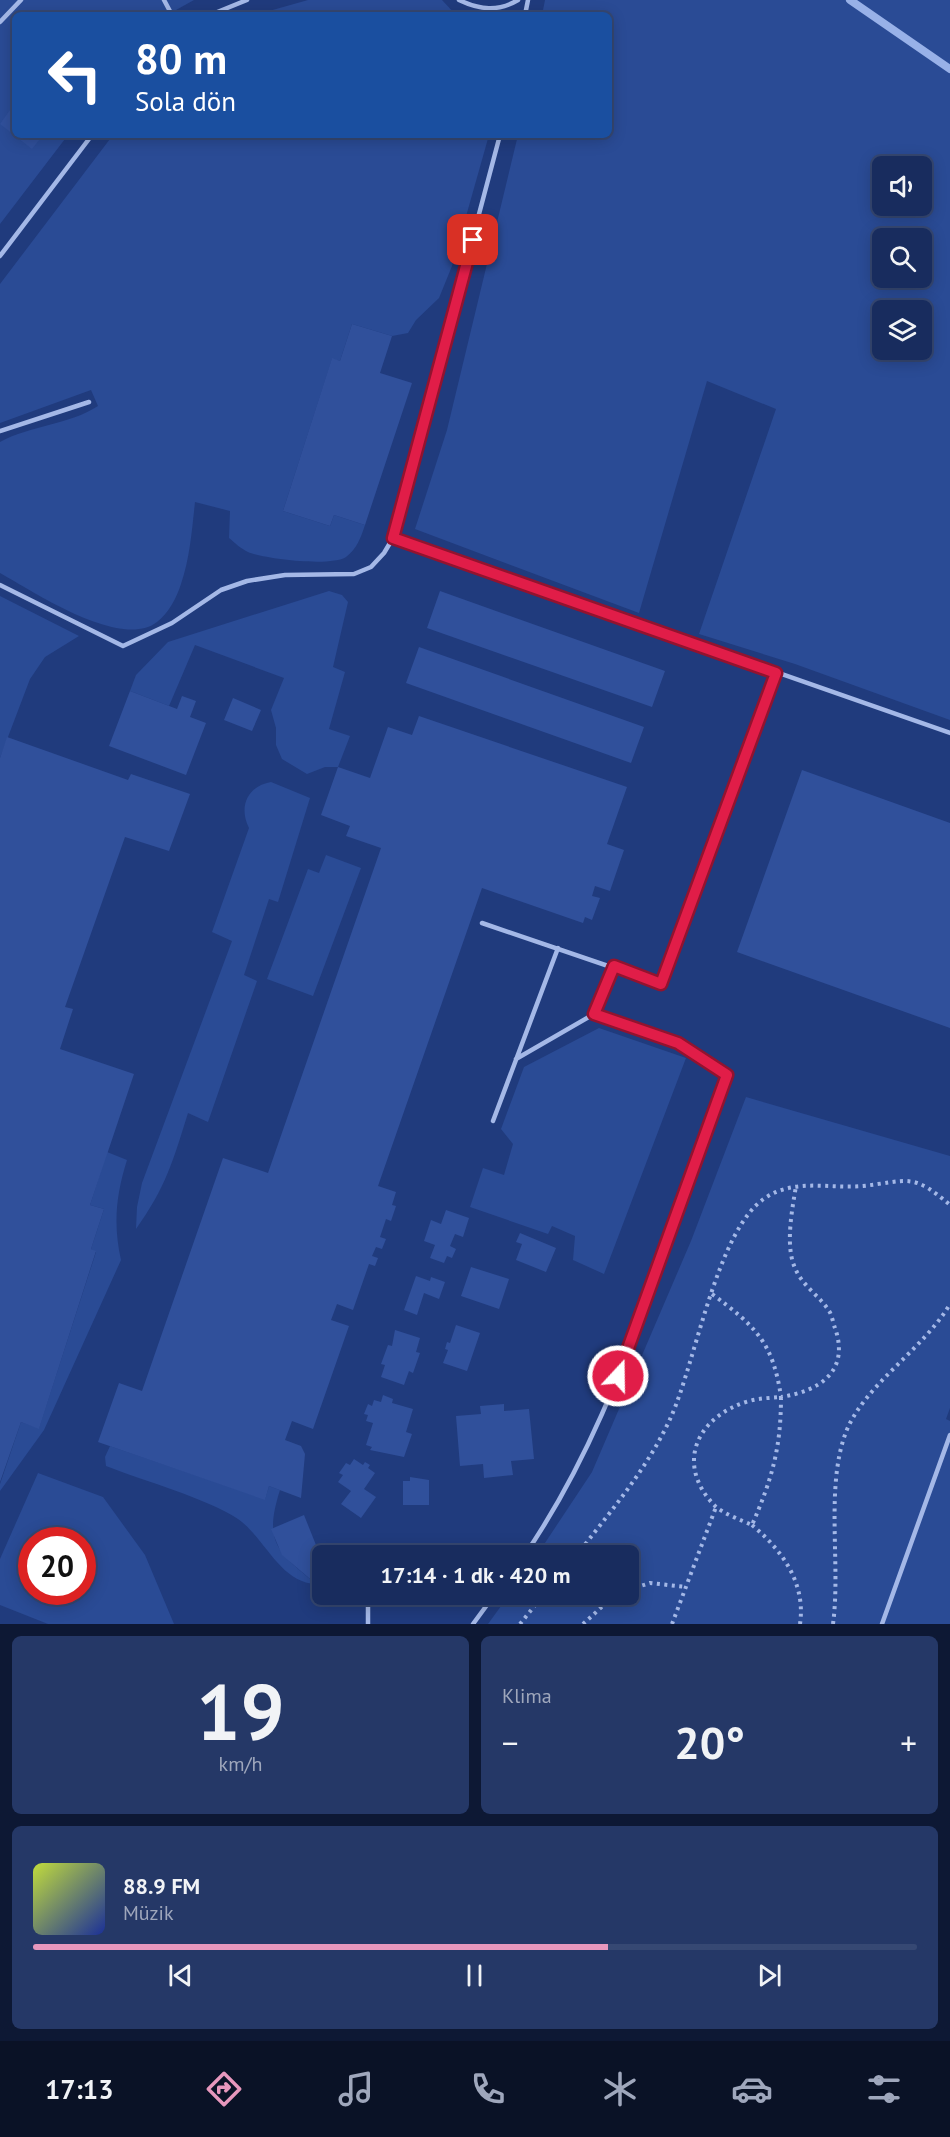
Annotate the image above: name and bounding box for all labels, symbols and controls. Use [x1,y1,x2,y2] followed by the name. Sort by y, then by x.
[135,31,227,86] text: 80 m
[36,36,114,114] icon: left
[135,84,236,118] text: Sola dön
[872,156,932,360] map controls
[872,156,932,216] button: sound
[447,214,498,265] pin
[456,223,489,256] icon: arrive
[872,228,932,288] button: search
[872,300,932,360] button: layers
[586,1344,650,1408] position arrow
[18,1527,96,1605] speed limit sign: 20
[381,1561,570,1589] text: 17:14 · 1 dk · 420 m
[196,1661,285,1762] text: 19
[502,1683,552,1709] text: Klima
[674,1713,745,1771] text: 20°
[502,1721,519,1764] text: −
[900,1721,917,1764] text: +
[219,1751,262,1777] text: km/h
[123,1872,200,1900] text: 88.9 FM
[123,1900,173,1926] text: Müzik
[164,1959,197,1992] icon: previous
[458,1959,491,1992] icon: pause
[753,1959,786,1992] icon: next
[203,2068,245,2110] icon: directions
[335,2068,377,2110] icon: music
[467,2068,509,2110] icon: phone
[599,2068,641,2110] icon: climate
[731,2068,773,2110] icon: car
[863,2068,905,2110] icon: filters
[45,2072,113,2106] text: 17:13

